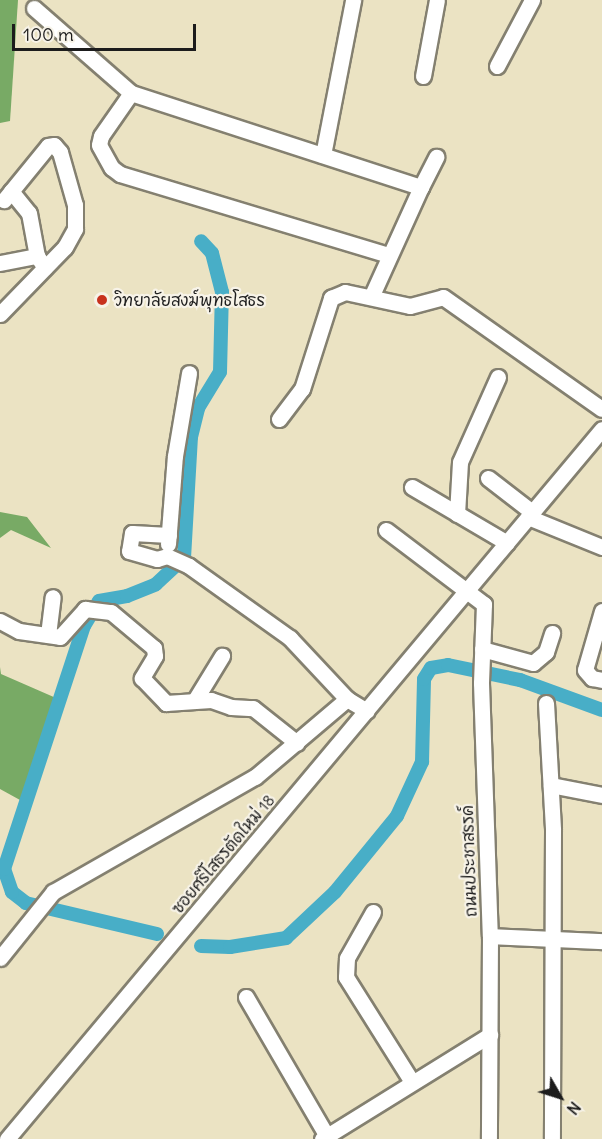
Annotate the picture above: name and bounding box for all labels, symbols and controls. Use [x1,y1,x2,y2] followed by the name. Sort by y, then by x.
[15,12,200,50] scale bar
[23,23,74,46] text: 100 m
[114,290,265,310] place label: วิทยาลัยสงฆ์พุทธโสธร
[95,293,109,307] marker: วิทยาลัยสงฆ์พุทธโสธร
[168,791,278,917] street label: ซอยศรีโสธรตัดใหม่ 18
[457,805,481,917] street label: ถนนประชาสรรค์
[530,1067,590,1127] north arrow
[563,1098,585,1119] text: N

